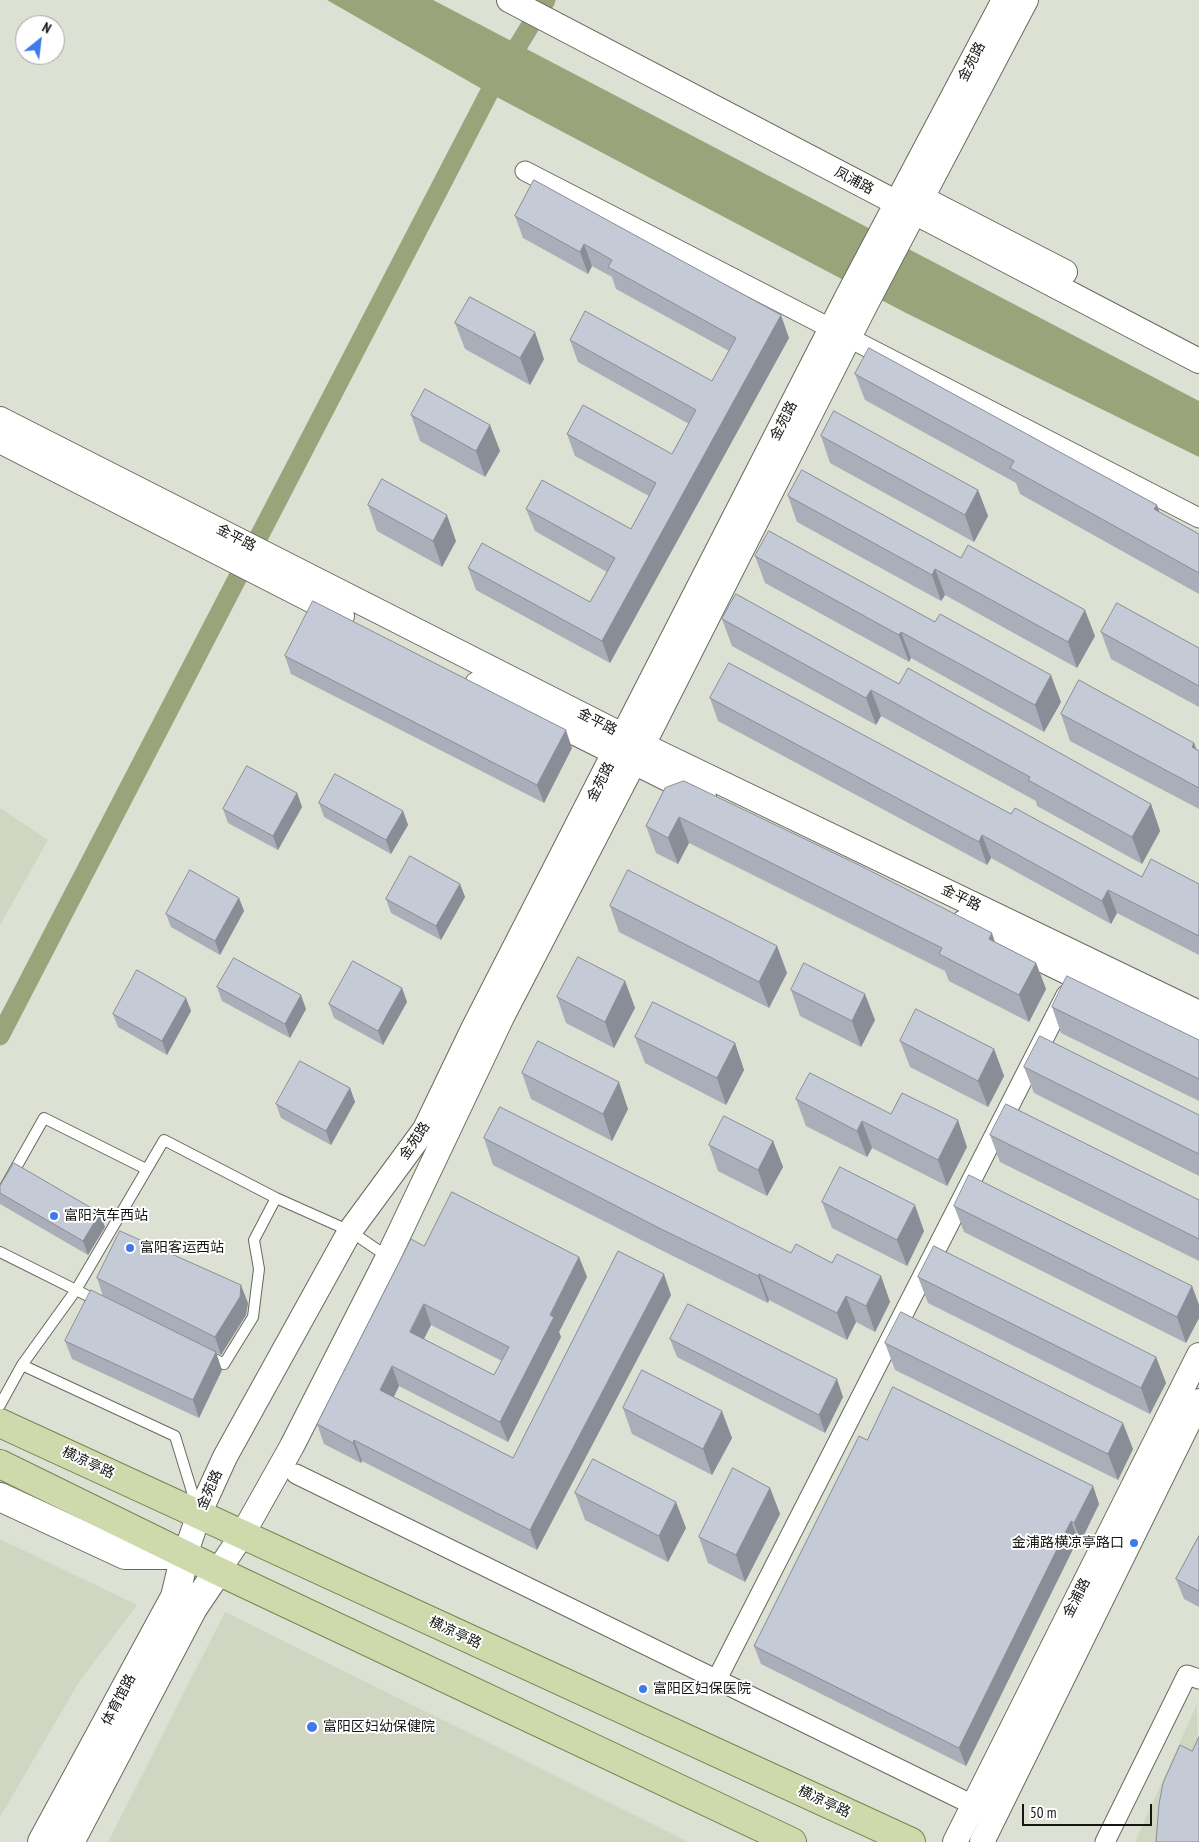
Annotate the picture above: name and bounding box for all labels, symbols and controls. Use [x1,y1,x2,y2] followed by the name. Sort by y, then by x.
[15,15,65,65] north arrow
[39,18,54,37] text: N
[955,39,989,85] street label: 金苑路
[832,164,876,198] street label: 凤浦路
[767,398,801,444] street label: 金苑路
[213,521,259,555] street label: 金平路
[574,705,620,739] street label: 金平路
[584,759,618,805] street label: 金苑路
[938,881,984,915] street label: 金平路
[396,1119,434,1163] street label: 金苑路
[64,1208,148,1224] place label: 富阳汽车西站
[48,1210,60,1222] marker: 富阳汽车西站
[140,1240,224,1256] place label: 富阳客运西站
[124,1242,136,1254] marker: 富阳客运西站
[59,1444,117,1482] street label: 横凉亭路
[194,1467,226,1513] street label: 金苑路
[1012,1535,1124,1551] place label: 金浦路横凉亭路口
[1128,1537,1140,1549] marker: 金浦路横凉亭路口
[1060,1575,1094,1621] street label: 金浦路
[426,1614,484,1652] street label: 横凉亭路
[98,1671,140,1729] street label: 体育馆路
[653,1681,751,1697] place label: 富阳区妇保医院
[637,1683,649,1695] marker: 富阳区妇保医院
[323,1719,435,1735] place label: 富阳区妇幼保健院
[305,1720,319,1734] marker: 富阳区妇幼保健院
[795,1783,853,1821] street label: 横凉亭路
[1024,1794,1154,1826] scale bar
[1030,1803,1056,1822] text: 50 m

